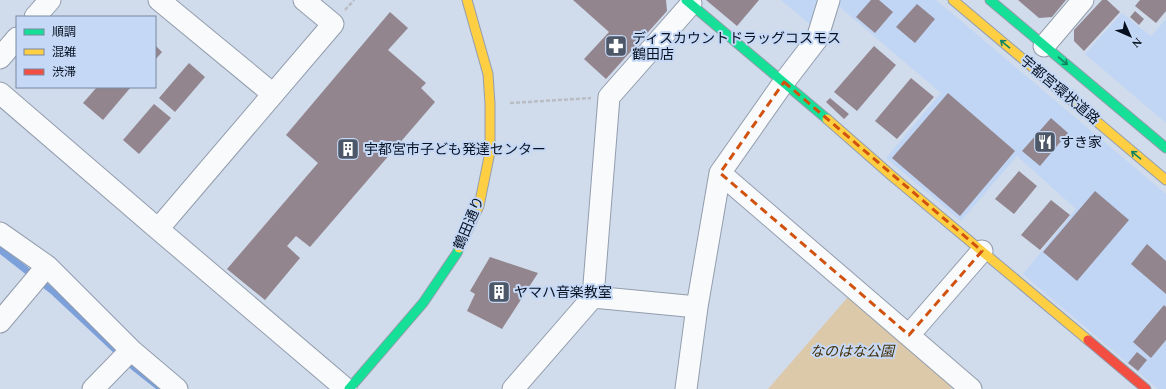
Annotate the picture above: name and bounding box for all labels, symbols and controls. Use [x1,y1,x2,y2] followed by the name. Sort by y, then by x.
[16,16,156,88] legend
[1110,16,1150,56] north arrow
[52,23,76,42] text: 順調
[632,28,841,65] place label: ディスカウントドラッグコスモス 鶴田店
[603,33,629,59] pharmacy icon: ディスカウントドラッグコスモス 鶴田店
[1128,34,1146,52] text: N
[999,39,1010,48] one-way arrow
[52,43,76,62] text: 混雑
[1016,50,1104,130] street label: 宇都宮環状道路
[1057,57,1068,66] one-way arrow
[52,63,76,82] text: 渋滞
[1032,129,1058,155] restaurant icon: すき家
[1060,132,1102,153] place label: すき家
[335,136,361,162] building icon: 宇都宮市子ども発達センター
[364,139,546,160] place label: 宇都宮市子ども発達センター
[1131,150,1142,159] one-way arrow
[448,193,490,253] street label: 鶴田通り
[486,279,512,305] building icon: ヤマハ音楽教室
[514,282,612,303] place label: ヤマハ音楽教室
[810,341,896,362] park label: なのはな公園

